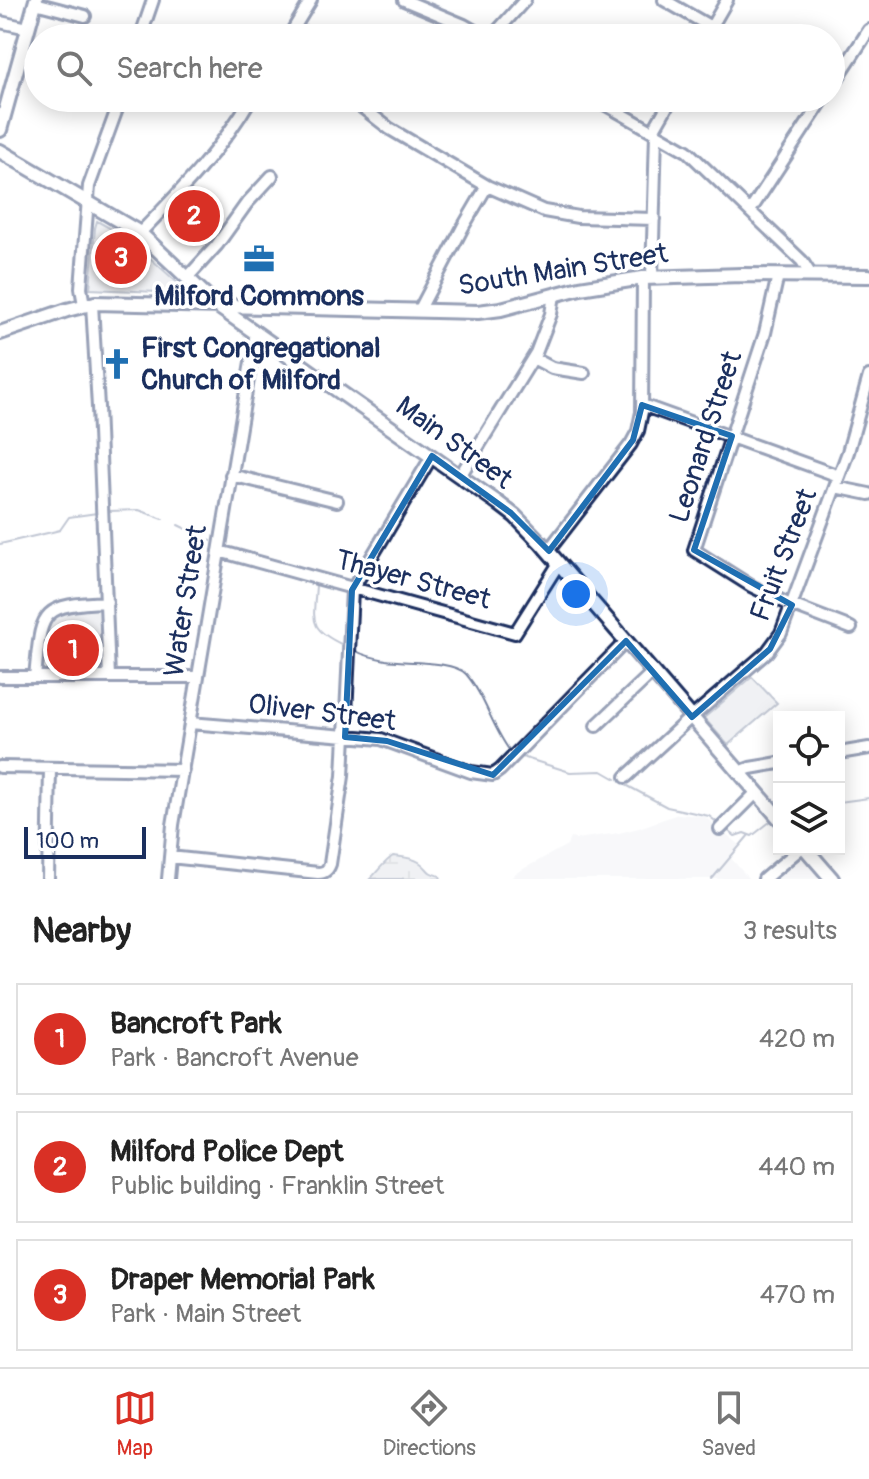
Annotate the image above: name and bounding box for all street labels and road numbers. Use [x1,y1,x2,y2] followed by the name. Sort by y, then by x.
[456,236,671,304] street label: South Main Street
[662,346,750,527] street label: Leonard Street
[389,389,520,497] street label: Main Street
[743,483,826,626] street label: Fruit Street
[157,522,215,679] street label: Water Street
[332,542,495,618] street label: Thayer Street
[246,687,399,740] street label: Oliver Street

